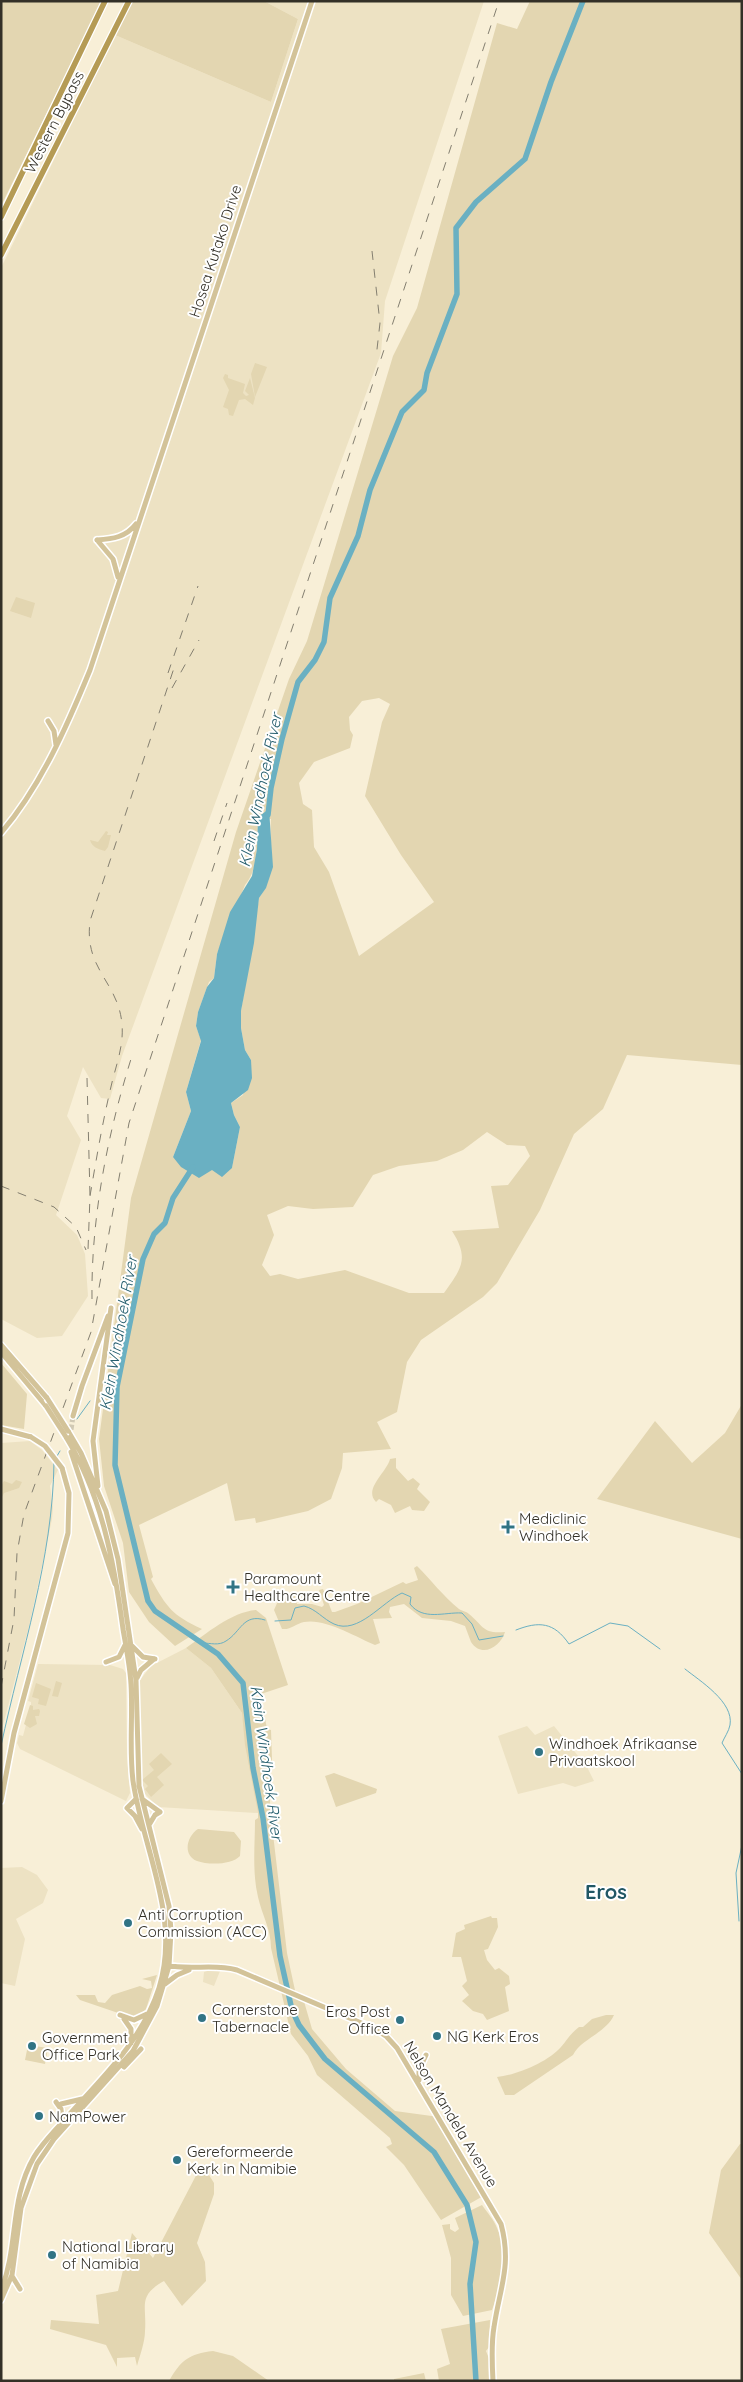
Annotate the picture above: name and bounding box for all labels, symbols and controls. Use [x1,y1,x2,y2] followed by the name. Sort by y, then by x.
[20,68,88,176] street label: Western Bypass
[185,182,245,320] street label: Hosea Kutako Drive
[234,710,286,869] water label: Klein Windhoek River
[95,1252,142,1412] water label: Klein Windhoek River
[519,1509,589,1545] place label: Mediclinic Windhoek
[501,1520,515,1534] marker: Mediclinic Windhoek
[244,1569,370,1605] place label: Paramount Healthcare Centre
[226,1580,240,1594] marker: Paramount Healthcare Centre
[246,1684,288,1844] water label: Klein Windhoek River
[549,1734,697,1770] place label: Windhoek Afrikaanse Privaatskool
[533,1746,545,1758] marker: Windhoek Afrikaanse Privaatskool
[585,1879,627,1904] district label: Eros
[138,1905,267,1941] place label: Anti Corruption Commission (ACC)
[122,1917,134,1929] marker: Anti Corruption Commission (ACC)
[212,2000,298,2036] place label: Cornerstone Tabernacle
[326,2002,390,2038] place label: Eros Post Office
[196,2012,208,2024] marker: Cornerstone Tabernacle
[394,2014,406,2026] marker: Eros Post Office
[447,2027,539,2046] place label: NG Kerk Eros
[42,2028,128,2064] place label: Government Office Park
[431,2030,443,2042] marker: NG Kerk Eros
[400,2037,502,2191] street label: Nelson Mandela Avenue
[26,2040,38,2052] marker: Government Office Park
[49,2107,126,2126] place label: NamPower
[33,2110,45,2122] marker: NamPower
[187,2142,297,2178] place label: Gereformeerde Kerk in Namibie
[171,2154,183,2166] marker: Gereformeerde Kerk in Namibie
[62,2237,174,2273] place label: National Library of Namibia
[46,2249,58,2261] marker: National Library of Namibia

